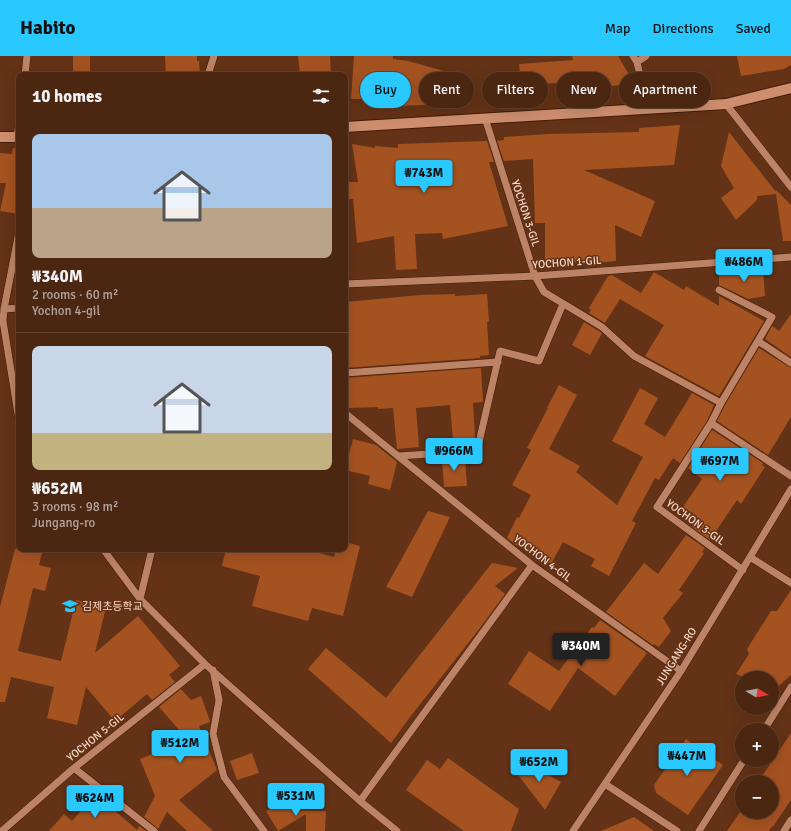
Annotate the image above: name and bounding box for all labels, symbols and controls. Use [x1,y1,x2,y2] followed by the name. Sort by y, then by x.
[20,16,75,40] text: Habito
[605,20,631,37] text: Map
[653,20,714,37] text: Directions
[736,20,771,37] text: Saved
[360,72,411,108] chip: Buy
[419,72,474,108] chip: Rent
[482,72,548,108] chip: Filters
[556,72,611,108] chip: New
[619,72,711,108] chip: Apartment
[310,85,332,107] icon: filters
[32,86,102,107] text: 10 homes
[146,160,218,232] icon: home
[396,160,452,194] pin: ₩743M
[405,165,443,181] text: ₩743M
[509,178,543,249] street label: YOCHON 3-GIL
[716,249,772,283] pin: ₩486M
[532,254,602,271] street label: YOCHON 1-GIL
[725,254,763,270] text: ₩486M
[32,266,83,287] text: ₩340M
[32,287,118,303] text: 2 rooms · 60 m²
[32,303,100,319] text: Yochon 4-gil
[146,372,218,444] icon: home
[426,438,482,472] pin: ₩966M
[435,443,473,459] text: ₩966M
[692,448,748,482] pin: ₩697M
[701,453,739,469] text: ₩697M
[32,478,83,499] text: ₩652M
[664,497,728,548] street label: YOCHON 3-GIL
[32,499,118,515] text: 3 rooms · 98 m²
[32,515,95,531] text: Jungang-ro
[511,532,575,585] street label: YOCHON 4-GIL
[61,597,79,615] school or university icon: 김제초등학교
[82,600,143,613] place label: 김제초등학교
[654,625,699,688] street label: JUNGANG-RO
[553,633,609,667] pin: ₩340M
[562,638,600,654] text: ₩340M
[735,671,779,715] north arrow
[735,671,779,819] map controls
[64,710,127,764] street label: YOCHON 5-GIL
[735,723,779,767] button: +
[152,730,208,764] pin: ₩512M
[161,735,199,751] text: ₩512M
[659,743,715,777] pin: ₩447M
[668,748,706,764] text: ₩447M
[511,749,567,783] pin: ₩652M
[520,754,558,770] text: ₩652M
[735,775,779,819] button: −
[268,783,324,817] pin: ₩531M
[67,785,123,819] pin: ₩624M
[277,788,315,804] text: ₩531M
[76,790,114,806] text: ₩624M

